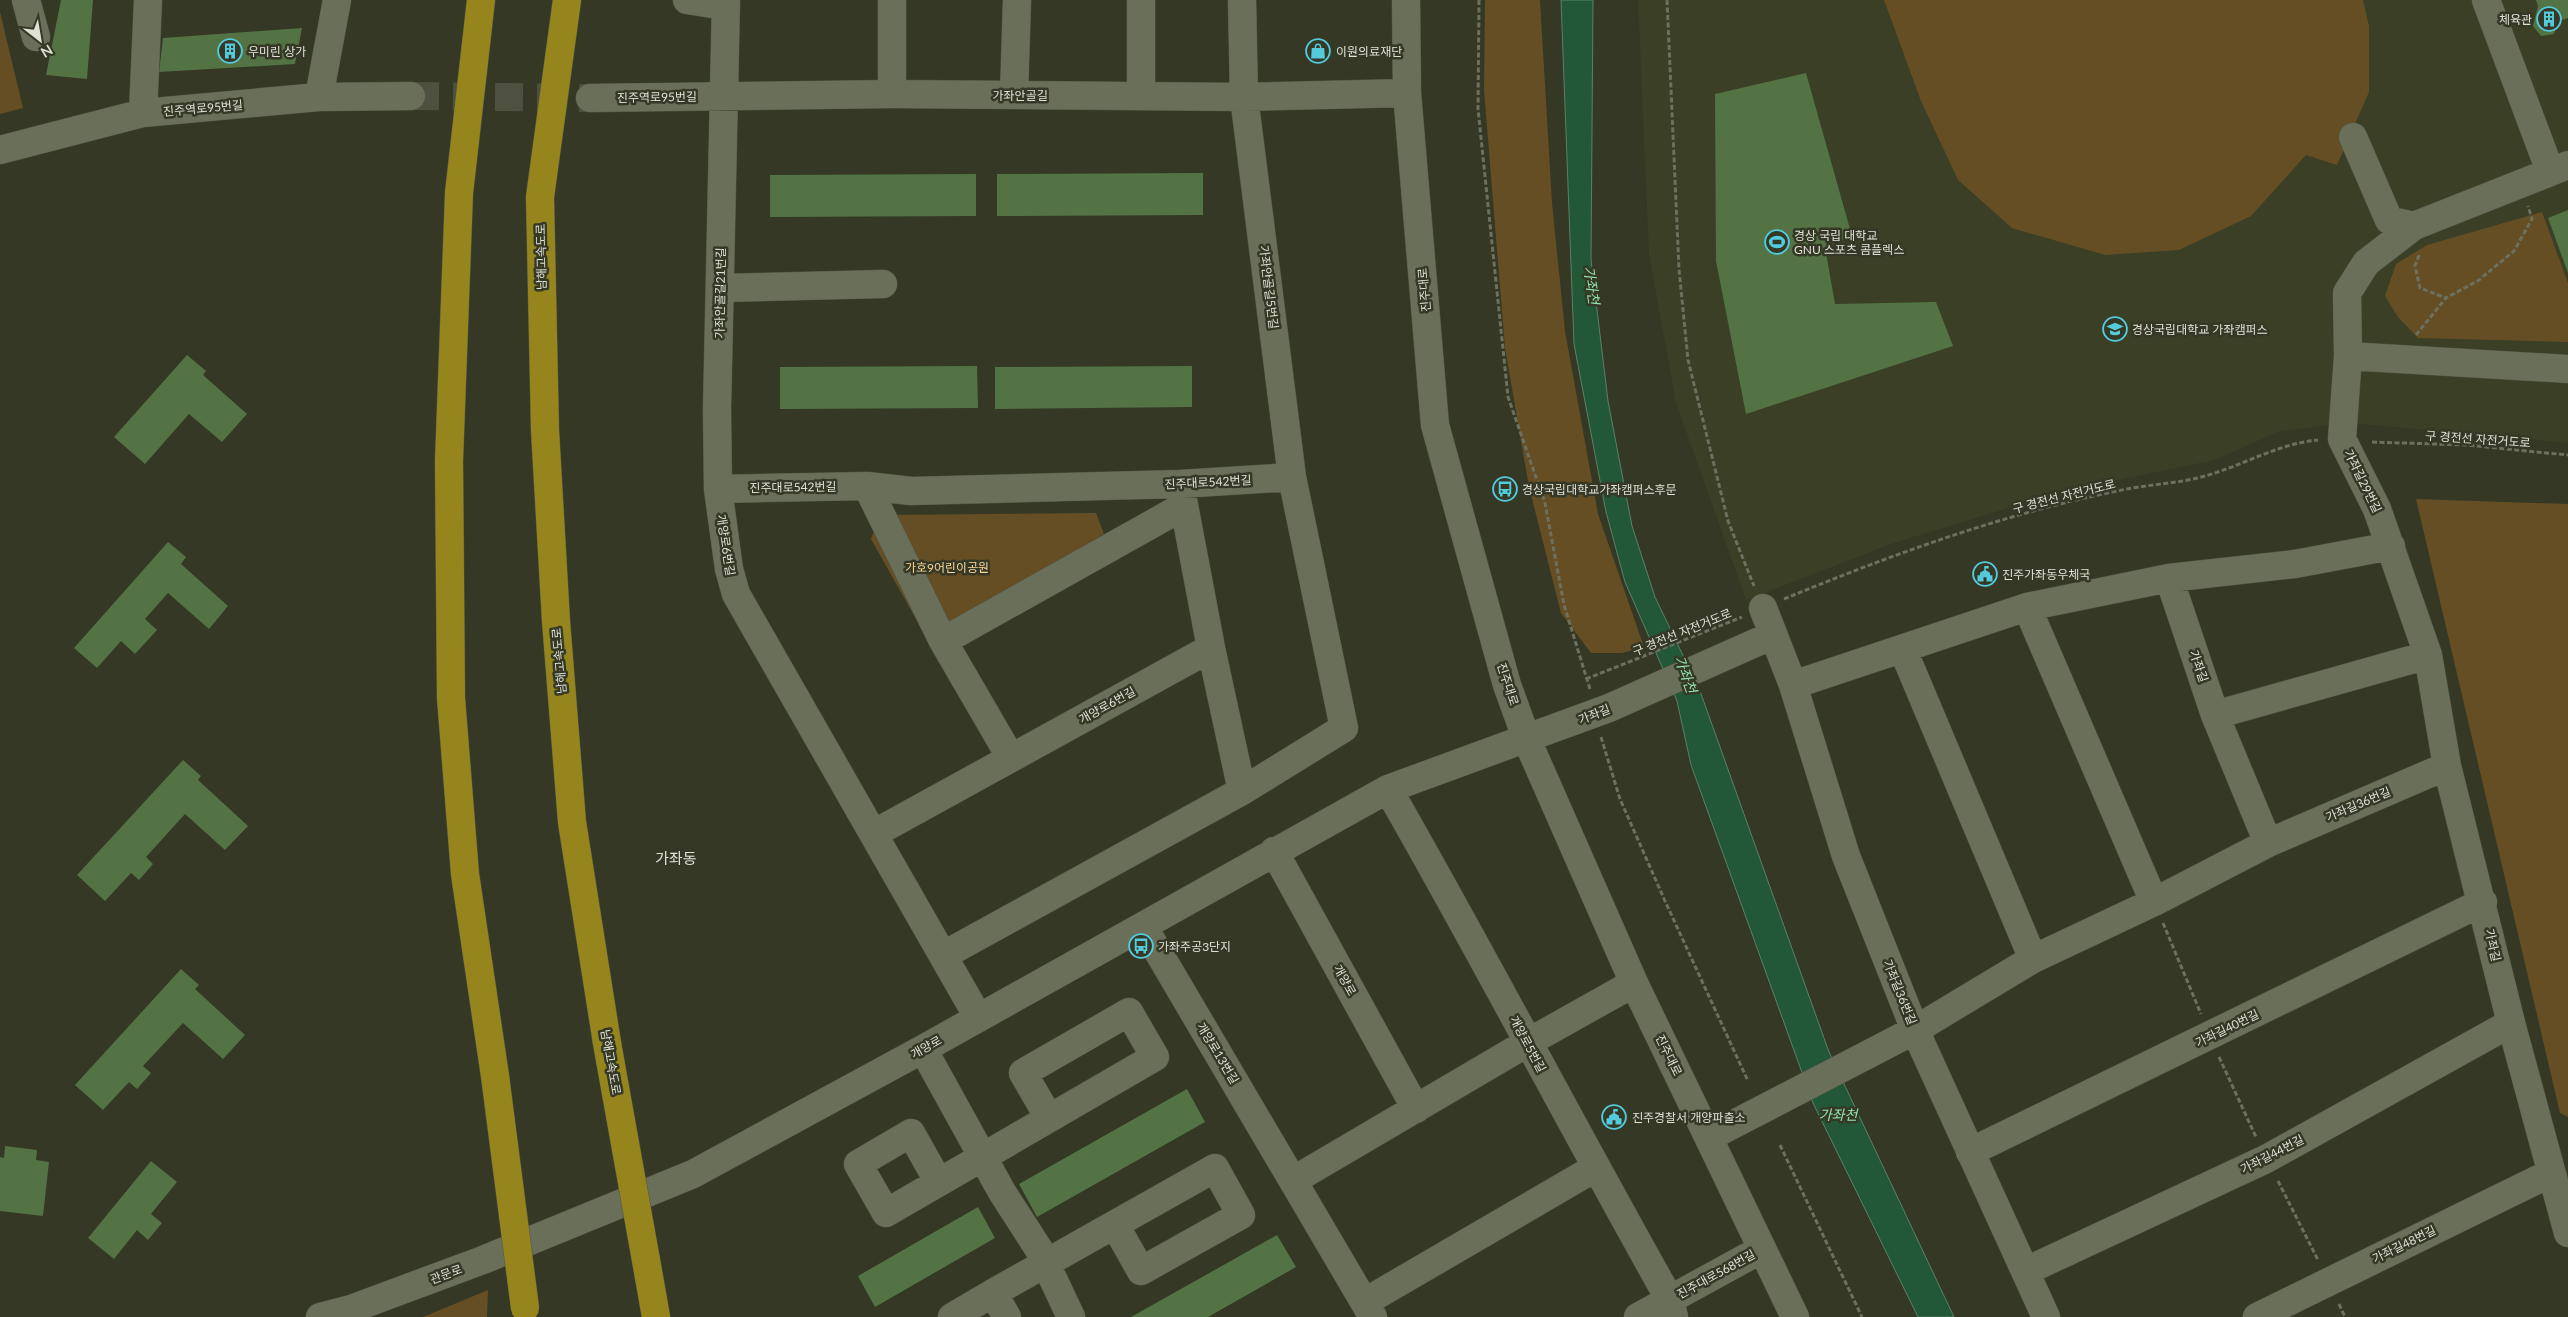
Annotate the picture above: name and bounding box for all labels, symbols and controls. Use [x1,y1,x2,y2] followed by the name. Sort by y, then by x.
[2536,6,2562,32] building icon: 체육관
[2499,12,2532,27] place label: 체육관
[15,15,65,65] north arrow
[217,38,243,64] building icon: 우미린 상가
[1305,38,1331,64] shop icon: 이원의료재단
[38,42,56,62] text: N
[248,44,306,59] place label: 우미린 상가
[1336,44,1402,59] place label: 이원의료재단
[992,88,1048,103] street label: 가좌안골길
[617,89,697,105] street label: 진주역로95번길
[162,97,244,119] street label: 진주역로95번길
[533,224,549,290] street label: 남해고속도로
[1794,228,1904,257] place label: 경상 국립 대학교 GNU 스포츠 콤플렉스
[1764,229,1790,255] sports icon: 경상 국립 대학교 GNU 스포츠 콤플렉스
[1256,244,1282,330] street label: 가좌안골길5번길
[712,247,728,339] street label: 가좌안골길21번길
[1581,265,1603,306] water label: 가좌천
[1415,267,1433,313] street label: 진주대로
[2102,316,2128,342] school or university icon: 경상국립대학교 가좌캠퍼스
[2132,322,2268,337] place label: 경상국립대학교 가좌캠퍼스
[2425,428,2531,450] street label: 구 경전선 자전거도로
[2341,447,2385,515] street label: 가좌길29번길
[1164,472,1252,492] street label: 진주대로542번길
[1492,476,1518,502] bus stop icon: 경상국립대학교가좌캠퍼스후문
[2011,476,2117,516] street label: 구 경전선 자전거도로
[749,479,837,495] street label: 진주대로542번길
[1522,482,1677,497] place label: 경상국립대학교가좌캠퍼스후문
[714,513,738,577] street label: 개양로6번길
[905,560,989,575] park label: 가호9어린이공원
[1972,561,1998,587] public building icon: 진주가좌동우체국
[2002,567,2090,582] place label: 진주가좌동우체국
[1630,605,1734,659] street label: 구 경전선 자전거도로
[549,627,569,695] street label: 남해고속도로
[2187,648,2211,684] street label: 가좌길
[1671,653,1701,696] water label: 가좌천
[1494,661,1522,707] street label: 진주대로
[1076,683,1138,727] street label: 개양로6번길
[1576,701,1612,727] street label: 가좌길
[2323,784,2393,824] street label: 가좌길36번길
[655,849,697,867] district label: 가좌동
[2482,927,2504,963] street label: 가좌길
[1128,933,1154,959] bus stop icon: 가좌주공3단지
[1158,939,1231,954] place label: 가좌주공3단지
[1880,957,1920,1027] street label: 가좌길36번길
[1330,962,1360,998] street label: 개양로
[2193,1006,2261,1050] street label: 가좌길40번길
[1507,1013,1549,1075] street label: 개양로5번길
[1194,1020,1242,1086] street label: 개양로13번길
[598,1028,624,1096] street label: 남해고속도로
[908,1032,944,1062] street label: 개양로
[1653,1032,1685,1078] street label: 진주대로
[1601,1104,1627,1130] public building icon: 진주경찰서 개양파출소
[1819,1106,1858,1123] water label: 가좌천
[1632,1110,1745,1125] place label: 진주경찰서 개양파출소
[2238,1132,2306,1176] street label: 가좌길44번길
[2370,1222,2438,1266] street label: 가좌길48번길
[1674,1246,1758,1302] street label: 진주대로568번길
[428,1261,464,1287] street label: 관문로

